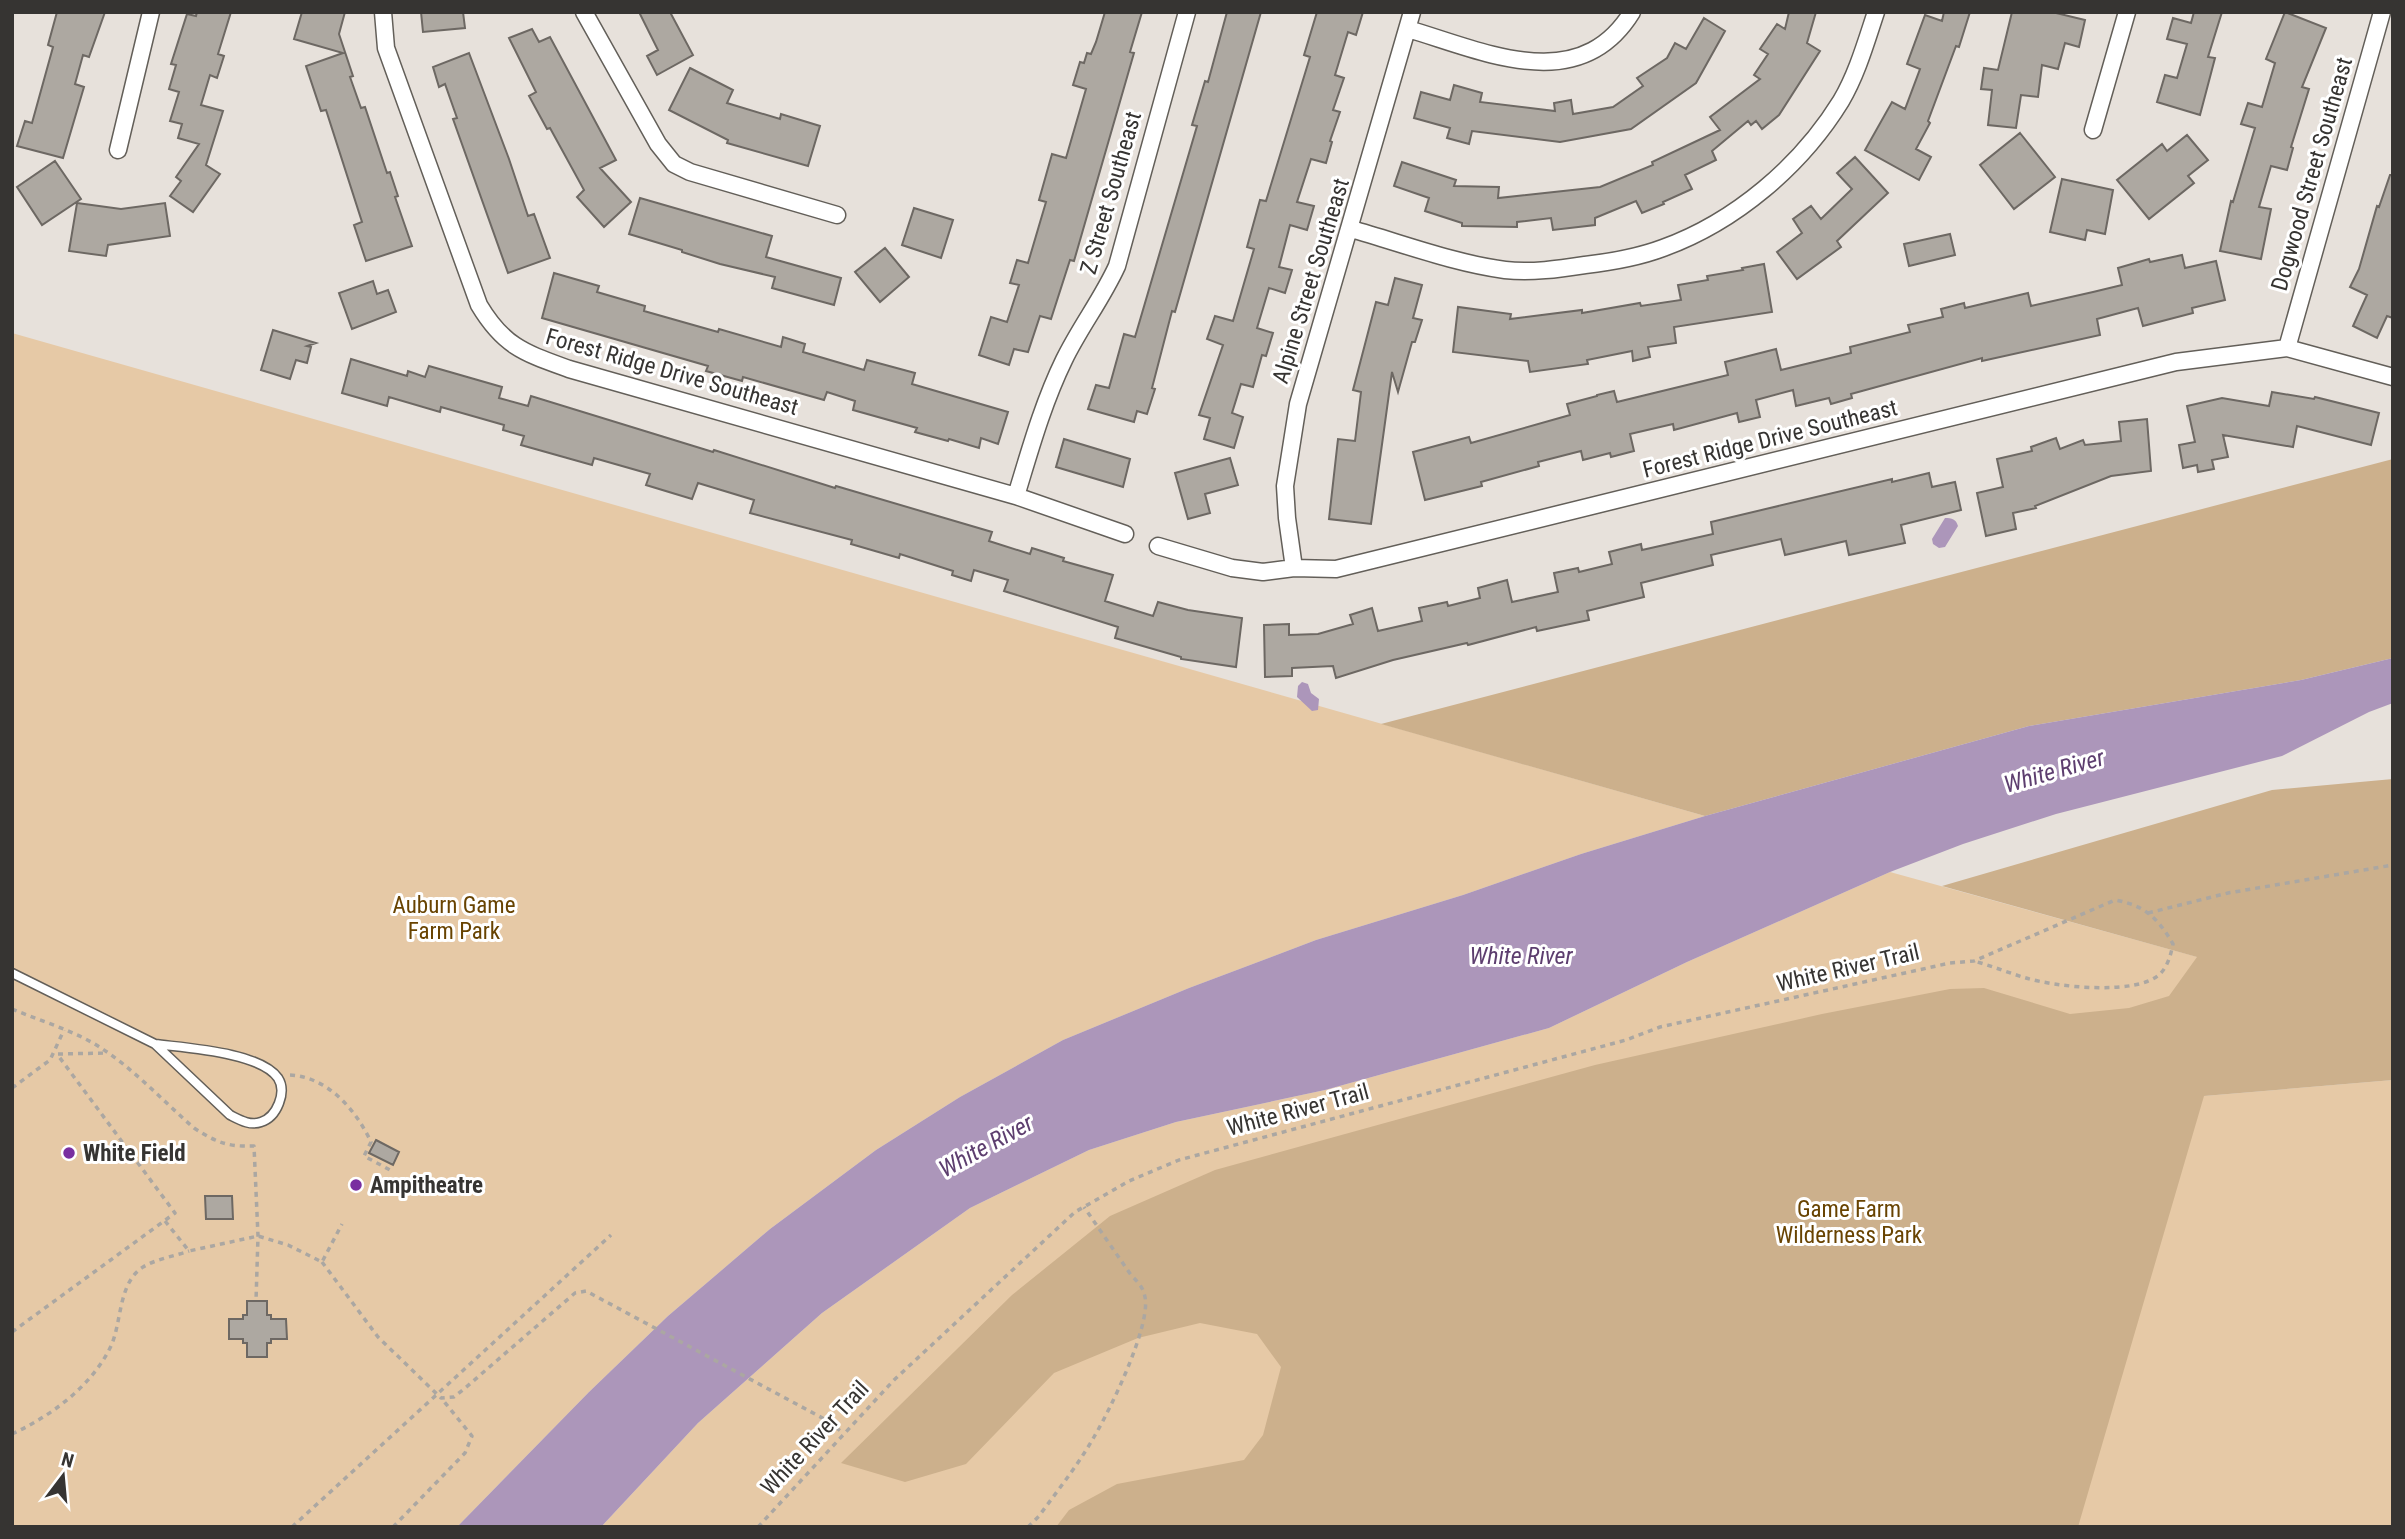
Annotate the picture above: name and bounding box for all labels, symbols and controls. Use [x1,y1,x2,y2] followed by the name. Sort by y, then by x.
[2266,54,2358,294] street label: Dogwood Street Southeast
[1075,108,1147,278] street label: Z Street Southeast
[1267,175,1355,387] street label: Alpine Street Southeast
[543,323,801,421] street label: Forest Ridge Drive Southeast
[1640,394,1900,484] street label: Forest Ridge Drive Southeast
[2001,743,2108,799] water label: White River
[393,892,515,945] park label: Auburn Game Farm Park
[1774,938,1922,998] street label: White River Trail
[1469,942,1573,970] water label: White River
[1224,1078,1372,1142] street label: White River Trail
[934,1108,1039,1183] water label: White River
[83,1140,186,1167] place label: White Field
[61,1145,77,1161] marker: White Field
[370,1172,483,1199] place label: Ampitheatre
[348,1177,364,1193] marker: Ampitheatre
[1776,1196,1923,1249] park label: Game Farm Wilderness Park
[755,1375,875,1501] street label: White River Trail
[28,1441,98,1511] north arrow
[59,1447,76,1473] text: N

